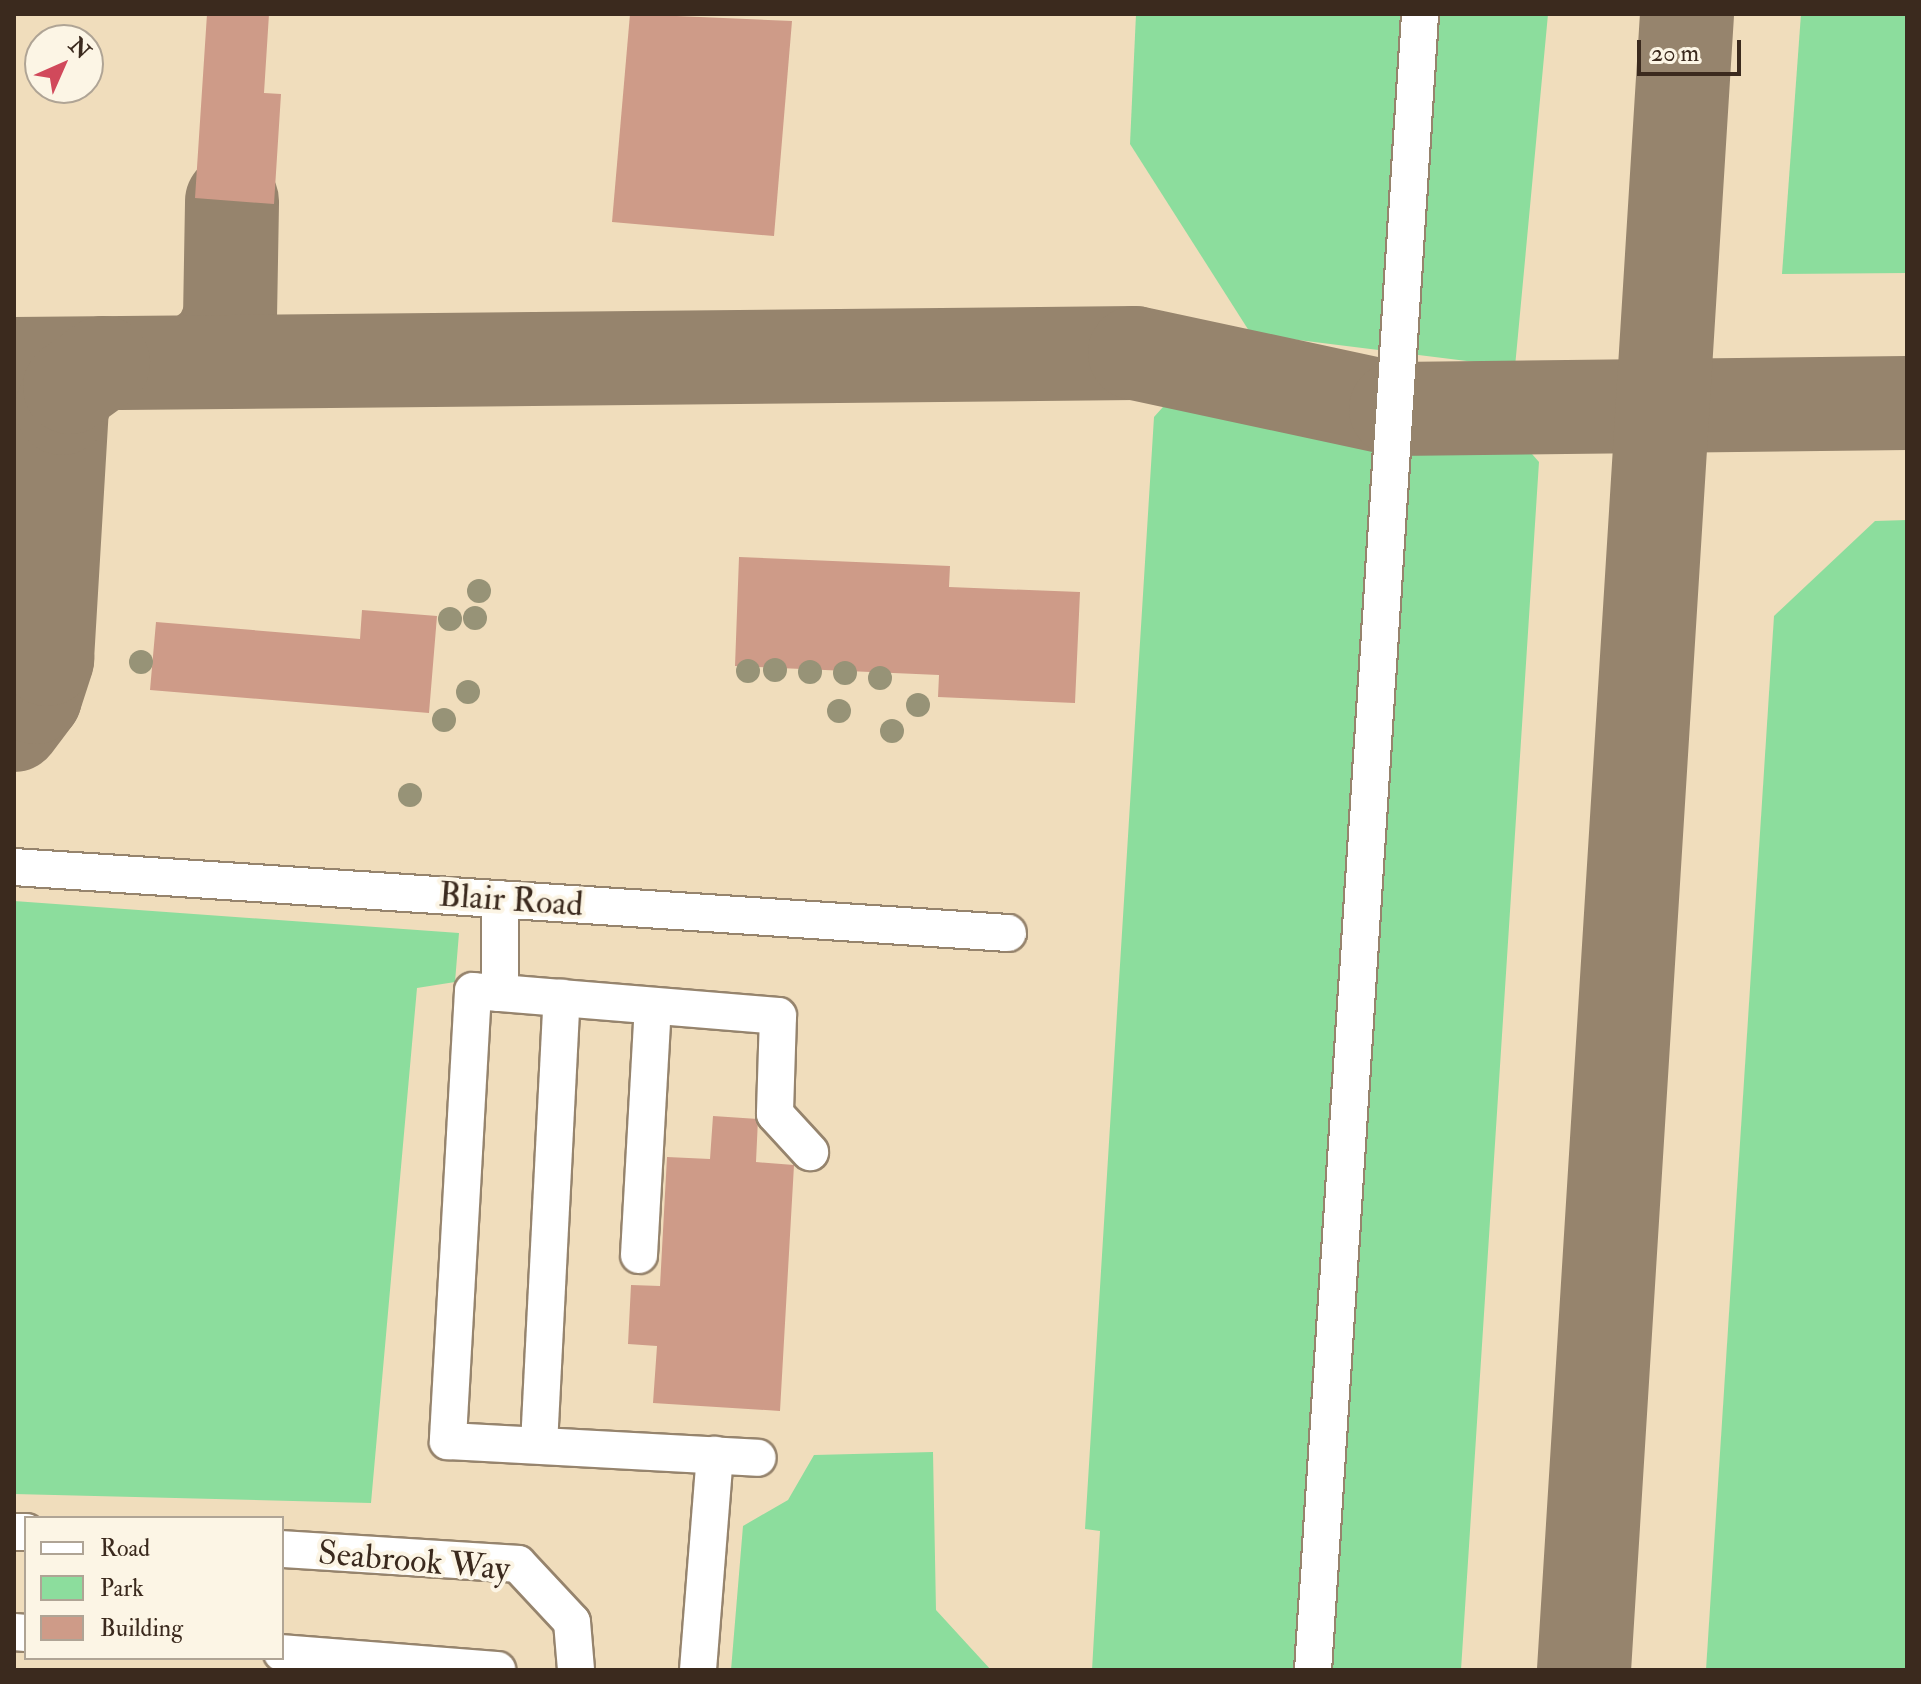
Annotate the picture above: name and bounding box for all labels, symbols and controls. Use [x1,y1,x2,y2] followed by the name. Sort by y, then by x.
[24,24,104,104] north arrow
[1641,24,1745,74] scale bar
[63,32,96,65] text: N
[1651,38,1699,69] text: 20 m
[437,875,585,925] street label: Blair Road
[24,1516,284,1660] legend
[316,1532,512,1590] street label: Seabrook Way
[100,1533,150,1564] text: Road
[100,1573,144,1604] text: Park
[100,1613,183,1644] text: Building

